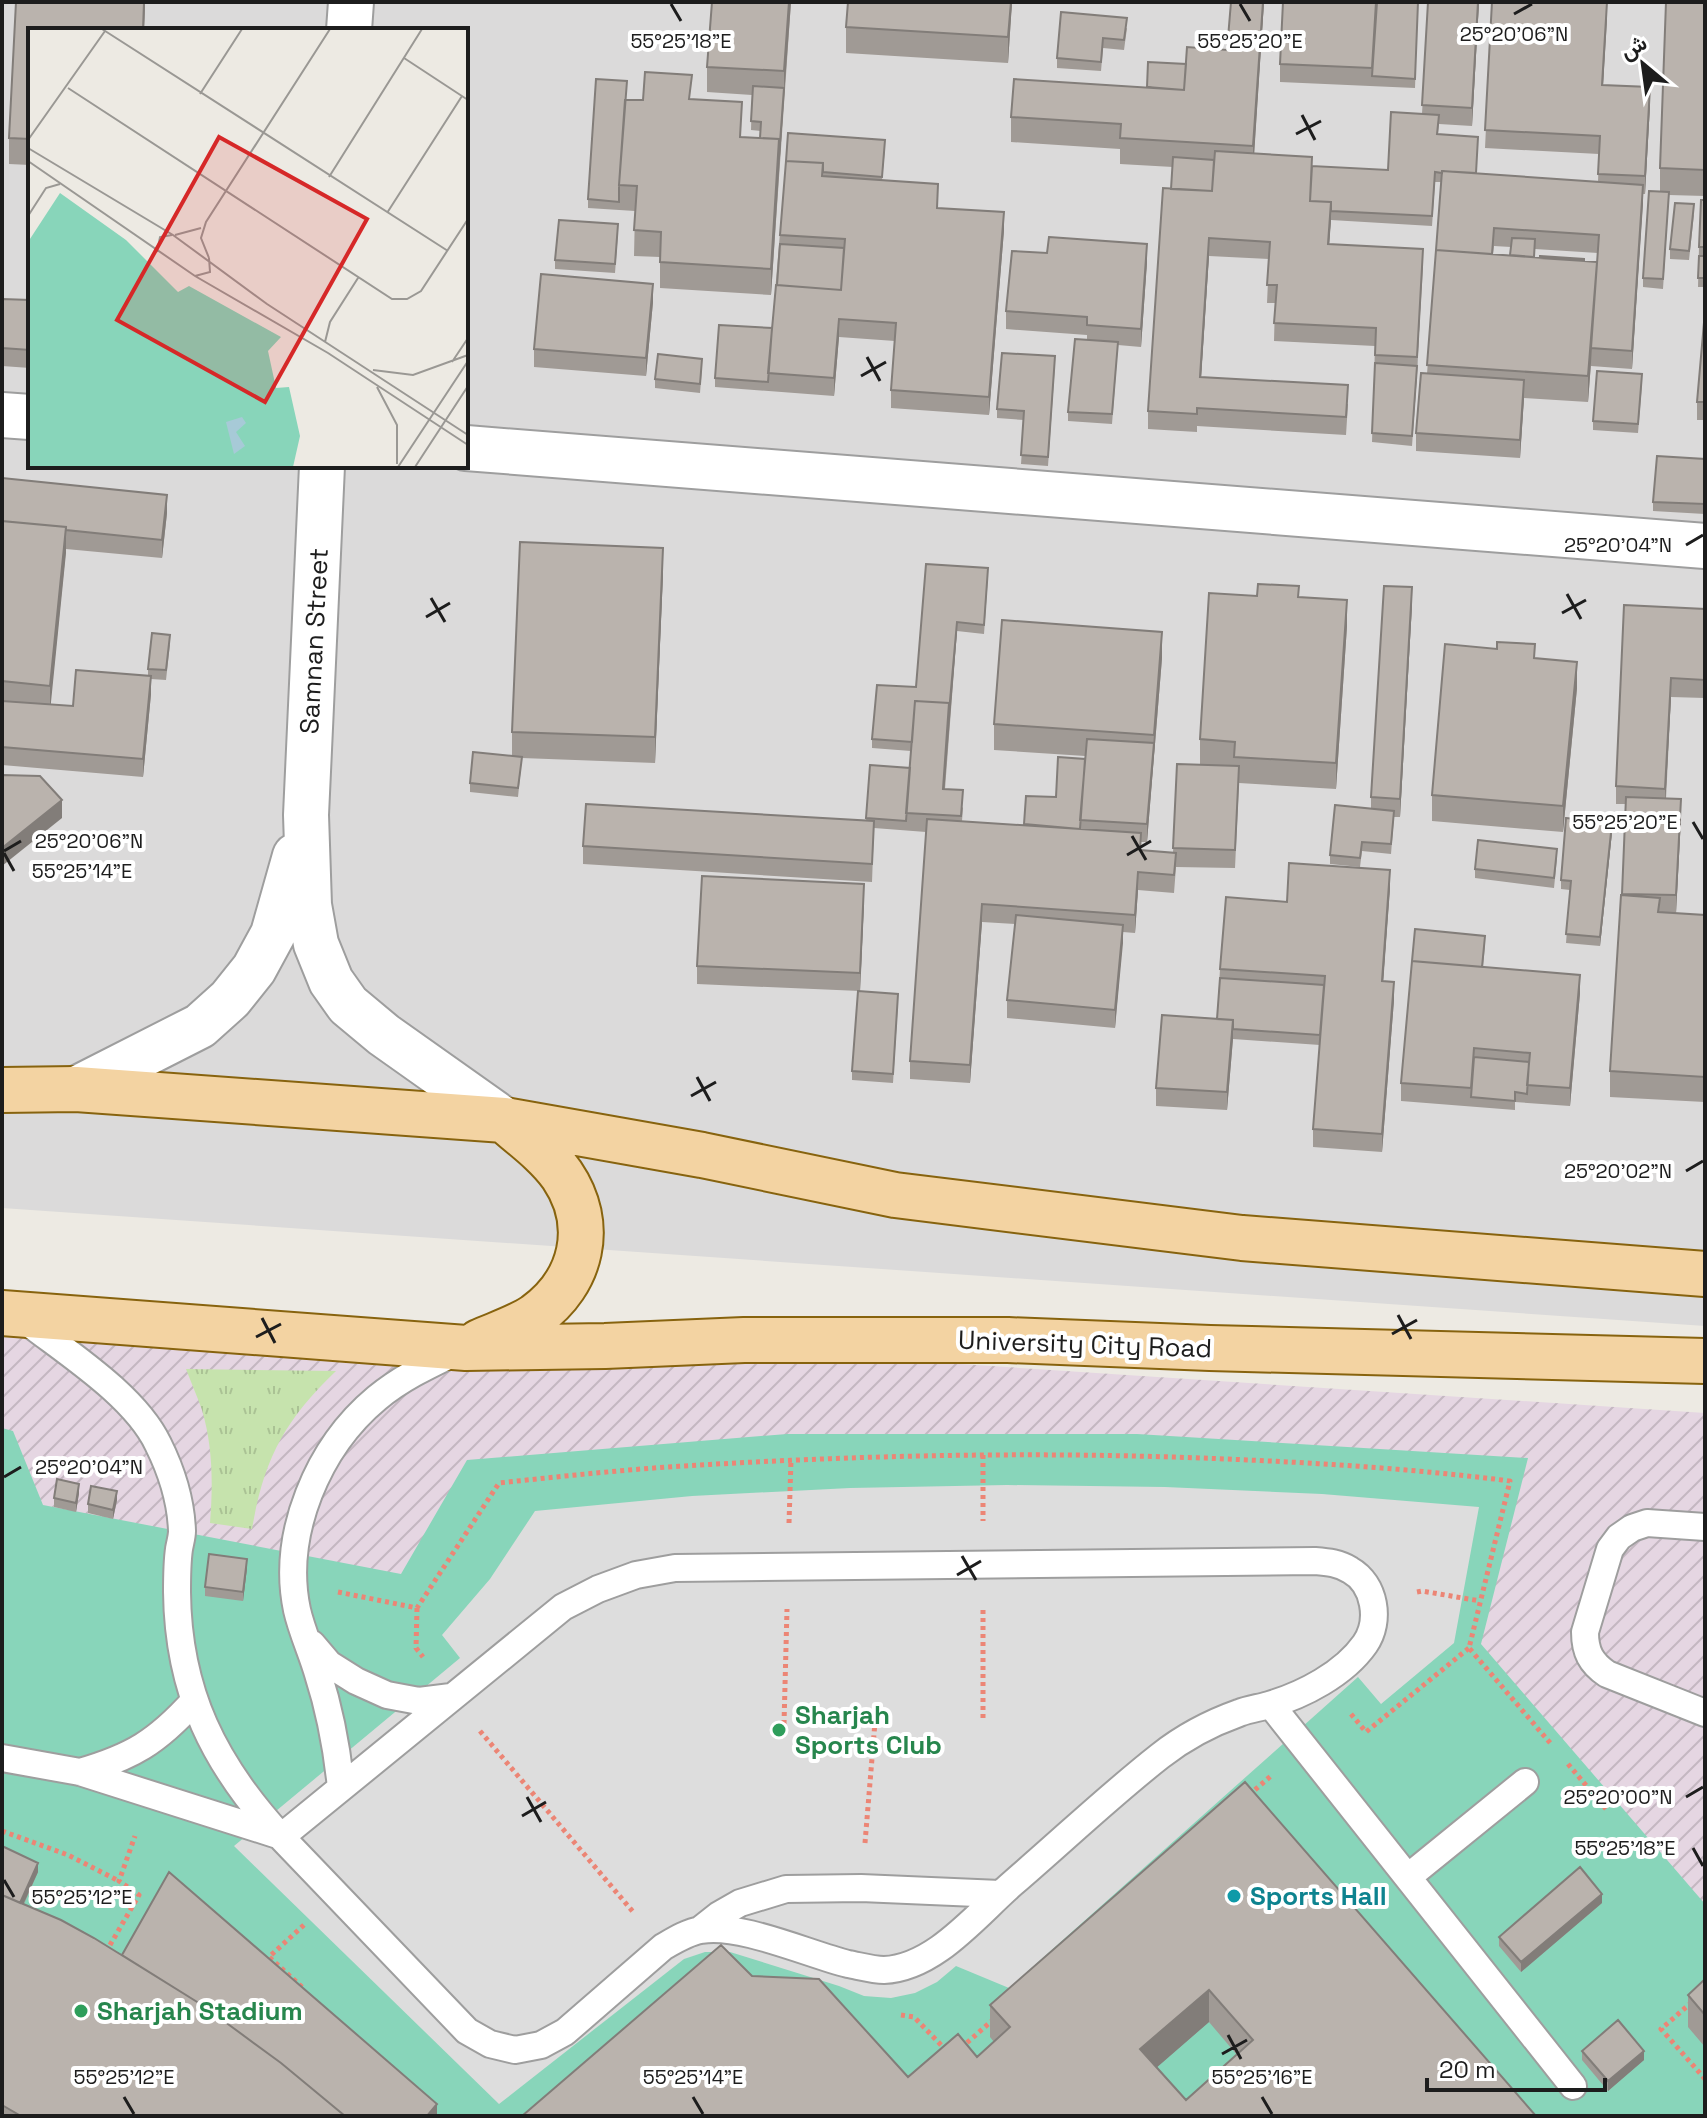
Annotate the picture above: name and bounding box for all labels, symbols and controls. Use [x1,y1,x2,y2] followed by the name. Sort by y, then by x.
[1460,21,1568,47] text: 25°20'06"N
[1603,24,1683,104] north arrow
[28,28,468,468] inset map
[630,28,732,54] text: 55°25'18"E
[1197,28,1303,54] text: 55°25'20"E
[1615,28,1652,65] text: ش
[1564,532,1672,558] text: 25°20'04"N
[292,547,336,735] street label: Samnan Street
[1572,809,1678,835] text: 55°25'20"E
[35,828,143,854] text: 25°20'06"N
[32,858,132,884] text: 55°25'14"E
[1564,1158,1672,1184] text: 25°20'02"N
[957,1323,1213,1365] street label: University City Road
[35,1454,143,1480] text: 25°20'04"N
[795,1698,942,1762] place label: Sharjah Sports Club
[770,1721,788,1739] marker: Sharjah Sports Club
[1564,1784,1672,1810] text: 25°20'00"N
[1574,1835,1676,1861] text: 55°25'18"E
[1250,1879,1387,1913] place label: Sports Hall
[32,1884,132,1910] text: 55°25'12"E
[1225,1887,1243,1905] marker: Sports Hall
[97,1994,303,2028] place label: Sharjah Stadium
[72,2002,90,2020] marker: Sharjah Stadium
[1427,2042,1605,2092] scale bar
[1439,2054,1496,2085] text: 20 m
[74,2064,174,2090] text: 55°25'12"E
[643,2064,743,2090] text: 55°25'14"E
[1212,2064,1313,2090] text: 55°25'16"E

